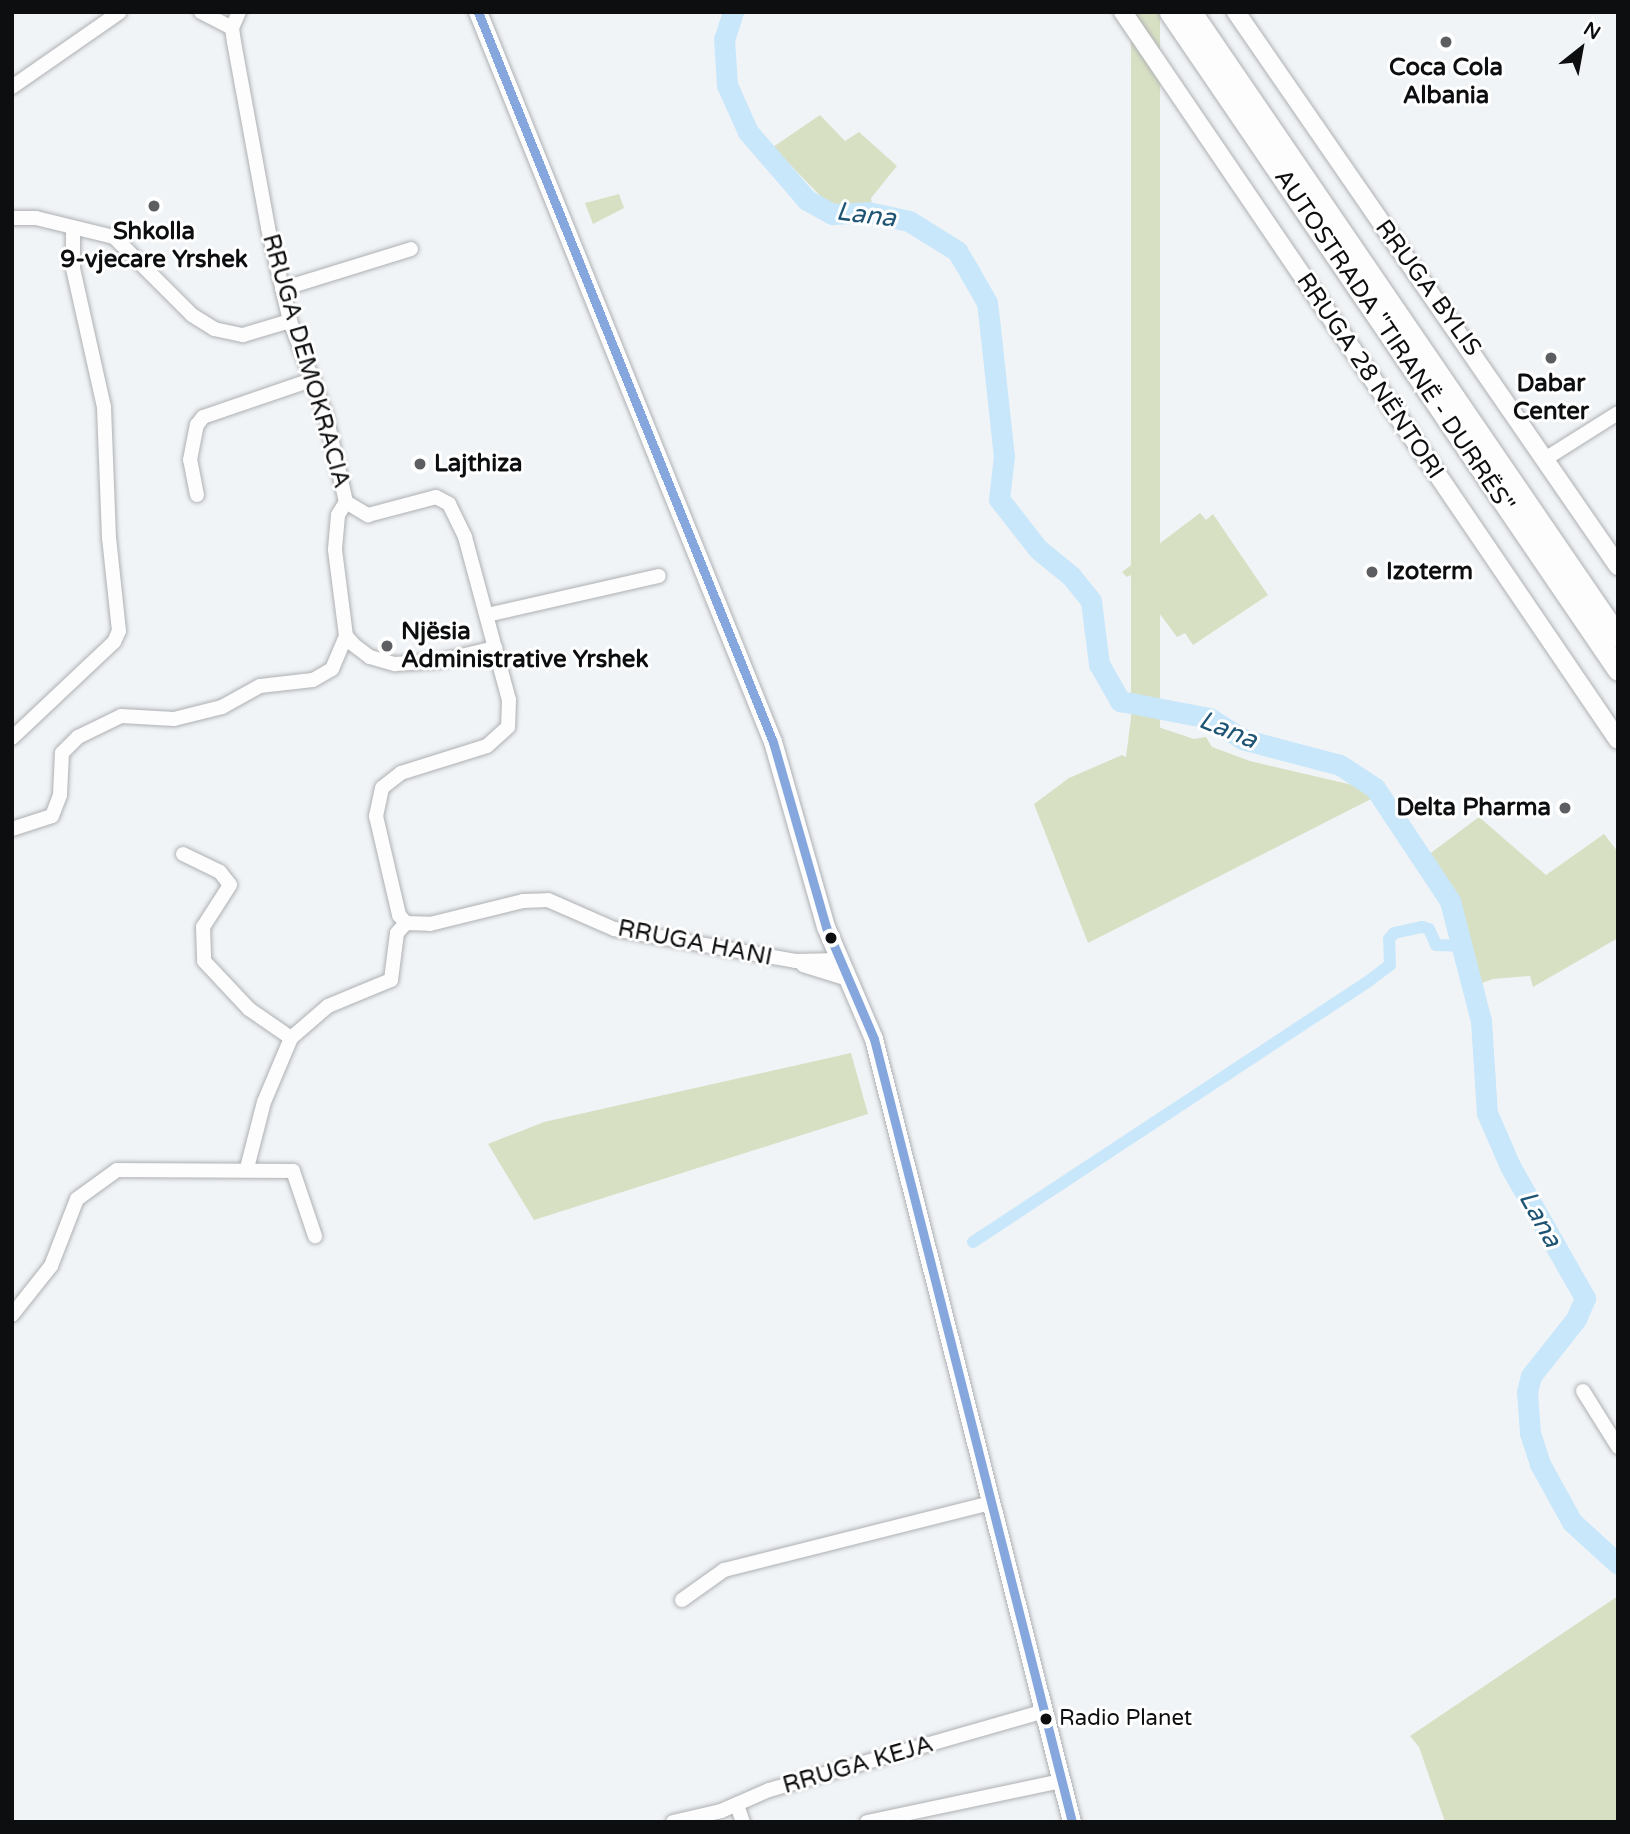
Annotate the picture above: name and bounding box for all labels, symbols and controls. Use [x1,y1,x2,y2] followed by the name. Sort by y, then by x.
[1546,14,1616,84] north arrow
[1580,18,1604,44] text: N
[1438,34,1454,50] marker: Coca Cola Albania
[1389,54,1503,110] place label: Coca Cola Albania
[1268,164,1520,518] street label: AUTOSTRADA "TIRANË - DURRËS"
[834,196,898,234] water label: Lana
[146,198,162,214] marker: Shkolla 9-vjecare Yrshek
[1369,214,1487,362] street label: RRUGA BYLIS
[60,218,248,274] place label: Shkolla 9-vjecare Yrshek
[256,231,356,491] street label: RRUGA DEMOKRACIA
[1290,267,1450,485] street label: RRUGA 28 NËNTORI
[1543,350,1559,366] marker: Dabar Center
[1513,370,1589,426] place label: Dabar Center
[434,450,523,478] place label: Lajthiza
[412,456,428,472] marker: Lajthiza
[1386,558,1473,586] place label: Izoterm
[1364,564,1380,580] marker: Izoterm
[401,618,649,674] place label: Njësia Administrative Yrshek
[379,638,395,654] marker: Njësia Administrative Yrshek
[1194,704,1262,756] water label: Lana
[1396,794,1551,822] place label: Delta Pharma
[1557,800,1573,816] marker: Delta Pharma
[615,914,775,972] street label: RRUGA HANI
[824,931,838,945] unlabelled marker
[1512,1185,1568,1253] water label: Lana
[1059,1706,1192,1732] place label: Radio Planet
[1039,1712,1053,1726] marker: Radio Planet
[779,1730,937,1800] street label: RRUGA KEJA

